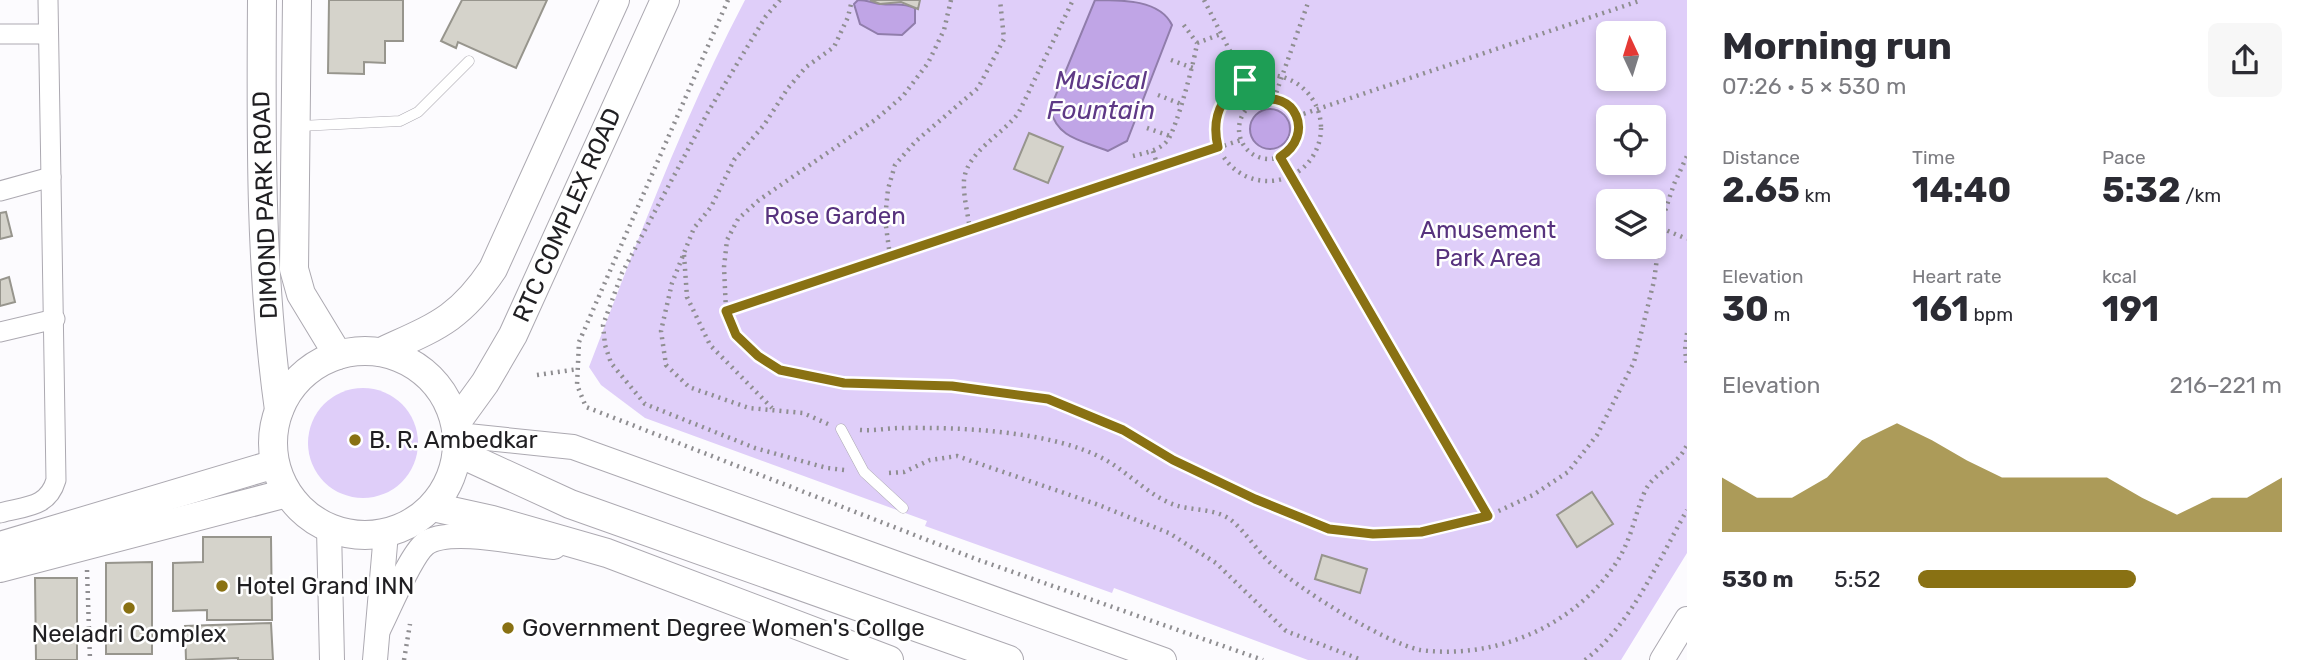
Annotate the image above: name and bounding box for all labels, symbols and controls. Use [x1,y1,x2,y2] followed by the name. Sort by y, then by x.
[1596,21,1666,91] north arrow
[1596,21,1666,259] map controls
[1722,23,1952,69] text: Morning run
[2208,23,2282,97] button: share
[1215,50,1275,110] pin
[1226,61,1264,99] icon: arrive
[1047,65,1155,126] water label: Musical Fountain
[1722,72,1906,100] text: 07:26 · 5 × 530 m
[247,91,283,319] street label: DIMOND PARK ROAD
[507,104,627,326] street label: RTC COMPLEX ROAD
[1596,105,1666,175] button: locate
[1722,146,1800,169] text: Distance
[1912,146,1955,169] text: Time
[2102,146,2146,169] text: Pace
[1722,169,1800,211] text: 2.65
[1912,169,2011,211] text: 14:40
[2102,169,2181,211] text: 5:32
[1800,184,1831,207] text: km
[2181,184,2221,207] text: /km
[1596,189,1666,259] button: layers
[764,202,906,230] park label: Rose Garden
[1420,216,1556,272] park label: Amusement Park Area
[1722,265,1803,288] text: Elevation
[1912,265,2002,288] text: Heart rate
[2102,265,2137,288] text: kcal
[1722,288,1769,330] text: 30
[1912,288,1969,330] text: 161
[2102,288,2159,330] text: 191
[1769,303,1790,326] text: m
[1969,303,2013,326] text: bpm
[1722,371,1821,399] text: Elevation
[2170,371,2282,399] text: 216–221 m
[369,426,538,454] place label: B. R. Ambedkar
[347,432,363,448] marker: B. R. Ambedkar
[1722,565,1794,593] text: 530 m
[1834,565,1881,593] text: 5:52
[236,572,414,600] place label: Hotel Grand INN
[214,578,230,594] marker: Hotel Grand INN
[121,600,137,616] marker: Neeladri Complex
[522,614,925,642] place label: Government Degree Women's Collge
[31,620,227,648] place label: Neeladri Complex
[500,620,516,636] marker: Government Degree Women's Collge

